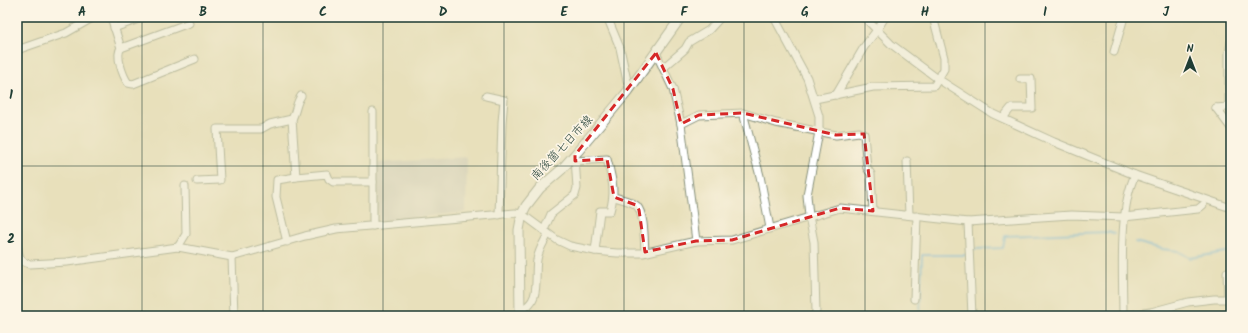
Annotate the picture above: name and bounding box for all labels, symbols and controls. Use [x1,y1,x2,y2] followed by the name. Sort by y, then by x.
[78,2,86,23] text: A
[199,2,207,23] text: B
[319,2,327,23] text: C
[439,2,448,23] text: D
[560,2,568,23] text: E
[680,2,688,23] text: F
[801,2,809,23] text: G
[921,2,930,23] text: H
[1043,2,1047,23] text: I
[1163,2,1170,23] text: J
[1170,38,1210,78] north arrow
[1187,40,1194,58] text: N
[9,85,13,106] text: 1
[526,111,598,185] street label: 南後箇七日市線
[7,229,15,250] text: 2

